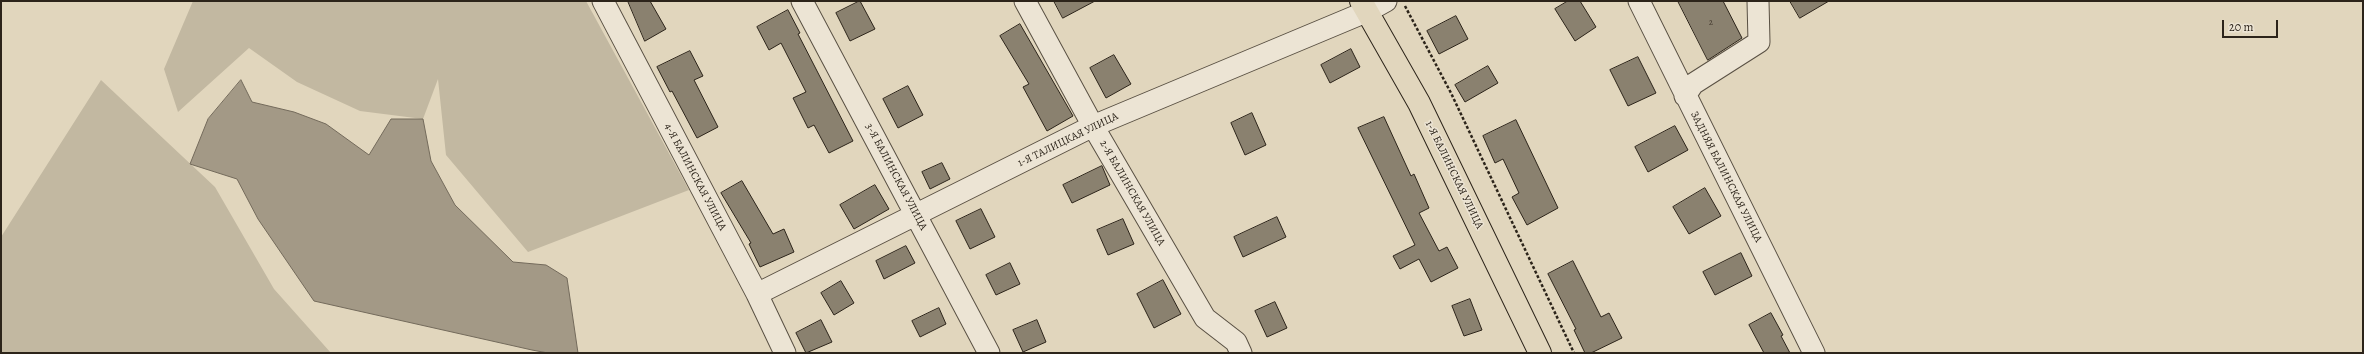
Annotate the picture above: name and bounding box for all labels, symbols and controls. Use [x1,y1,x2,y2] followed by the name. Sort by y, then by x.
[2224,12,2280,38] scale bar
[1709,18,1713,28] house number: 2
[2229,19,2253,35] text: 20 m
[1687,109,1765,245] street label: ЗАДНЯЯ БАЛИНСКАЯ УЛИЦА
[1016,110,1120,170] street label: 1-Я ТАЛИЦКАЯ УЛИЦА
[1422,119,1486,231] street label: 1-Я БАЛИНСКАЯ УЛИЦА
[661,121,729,233] street label: 4-Я БАЛИНСКАЯ УЛИЦА
[862,121,930,233] street label: 3-Я БАЛИНСКАЯ УЛИЦА
[1096,138,1168,248] street label: 2-Я БАЛИНСКАЯ УЛИЦА

